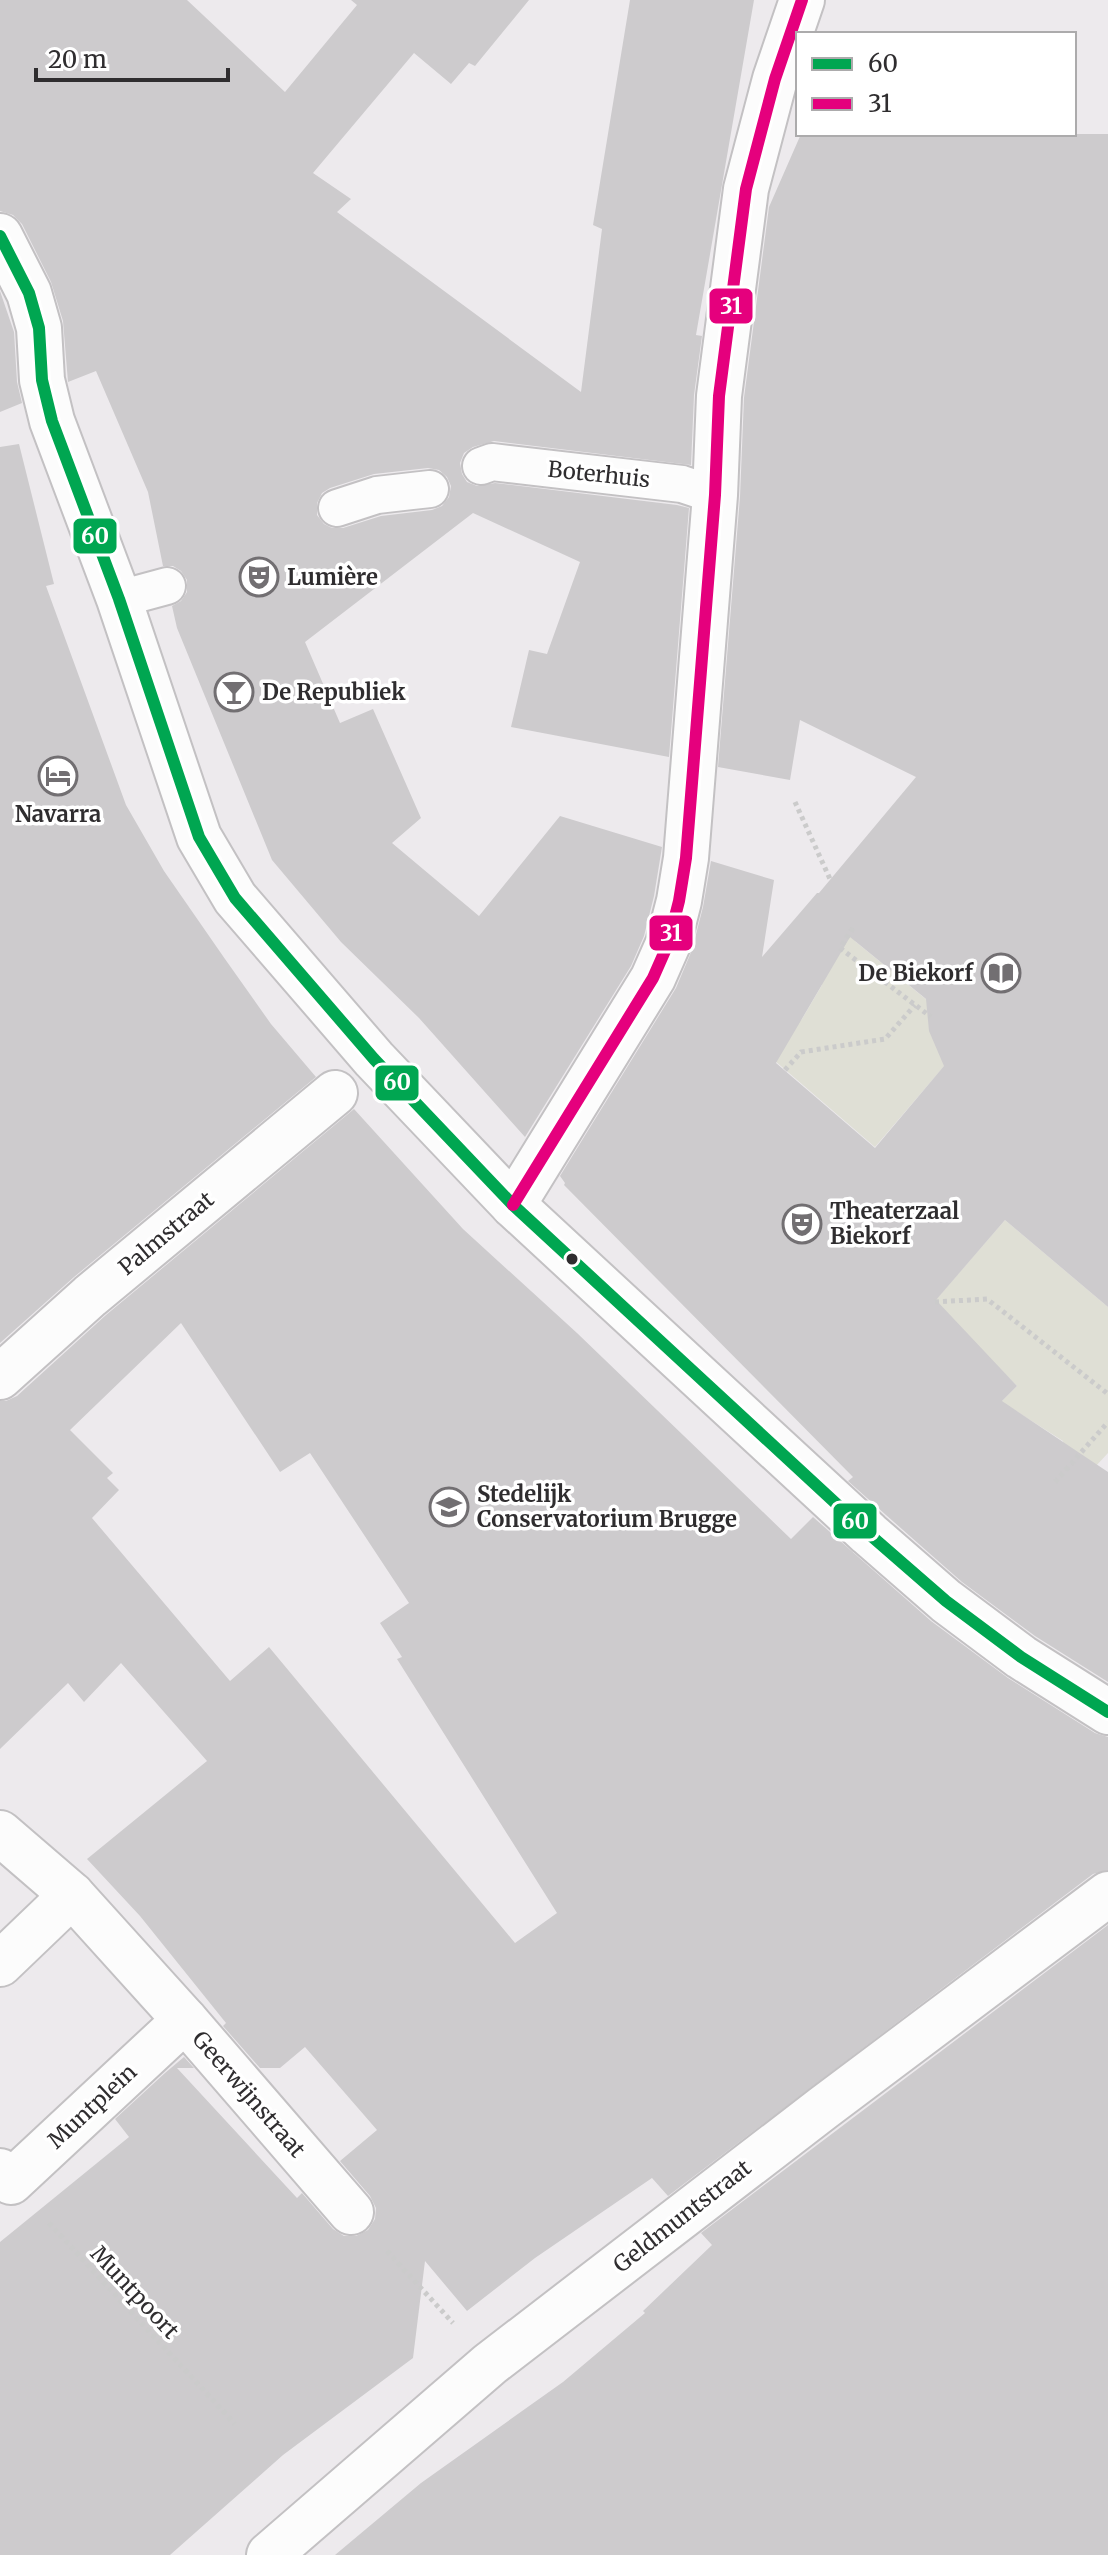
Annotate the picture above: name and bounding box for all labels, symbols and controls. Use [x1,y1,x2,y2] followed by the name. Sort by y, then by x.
[36,32,228,82] scale bar
[796,32,1076,136] legend
[48,44,107,75] text: 20 m
[868,48,898,79] text: 60
[868,88,892,119] text: 31
[708,287,754,325] line badge: 31
[720,292,742,320] text: 31
[546,455,652,493] street label: Boterhuis
[72,517,118,555] line badge: 60
[81,522,109,550] text: 60
[238,556,280,598] theatre icon: Lumière
[287,563,378,591] place label: Lumière
[213,671,255,713] bar icon: De Republiek
[262,678,406,706] place label: De Republiek
[37,755,79,797] hotel icon: Navarra
[15,800,101,828] place label: Navarra
[648,914,694,952] line badge: 31
[660,919,682,947] text: 31
[980,952,1022,994] library icon: De Biekorf
[858,959,974,987] place label: De Biekorf
[374,1064,420,1102] line badge: 60
[383,1068,411,1096] text: 60
[113,1185,220,1281] street label: Palmstraat
[830,1197,959,1250] place label: Theaterzaal Biekorf
[781,1203,823,1245] theatre icon: Theaterzaal Biekorf
[564,1251,580,1267] unlabelled marker
[477,1480,737,1533] place label: Stedelijk Conservatorium Brugge
[428,1486,470,1528] school or university icon: Stedelijk Conservatorium Brugge
[832,1502,878,1540] line badge: 60
[841,1507,869,1535] text: 60
[187,2025,312,2163] street label: Geerwijnstraat
[42,2058,143,2154] street label: Muntplein
[607,2153,757,2279] street label: Geldmuntstraat
[85,2240,185,2345] street label: Muntpoort

